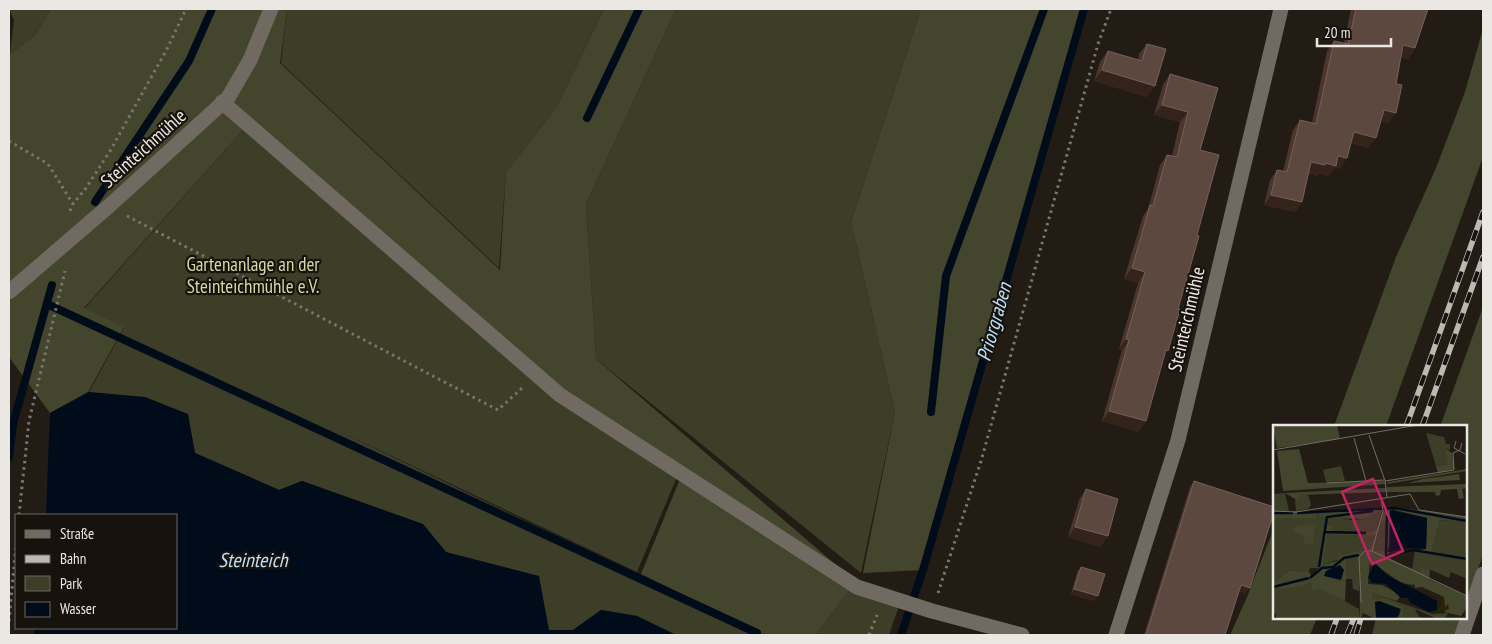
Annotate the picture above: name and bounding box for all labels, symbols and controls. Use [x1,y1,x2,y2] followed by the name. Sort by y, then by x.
[1317,15,1391,47] scale bar
[1324,23,1350,42] text: 20 m
[95,103,191,193] street label: Steinteichmühle
[186,252,320,298] park label: Gartenanlage an der Steinteichmühle e.V.
[1162,264,1210,374] street label: Steinteichmühle
[970,279,1018,364] water label: Priorgraben
[1273,425,1467,619] inset map
[15,514,178,629] legend
[60,524,94,543] text: Straße
[218,547,289,573] water label: Steinteich
[60,549,86,568] text: Bahn
[60,574,82,593] text: Park
[60,599,97,618] text: Wasser

